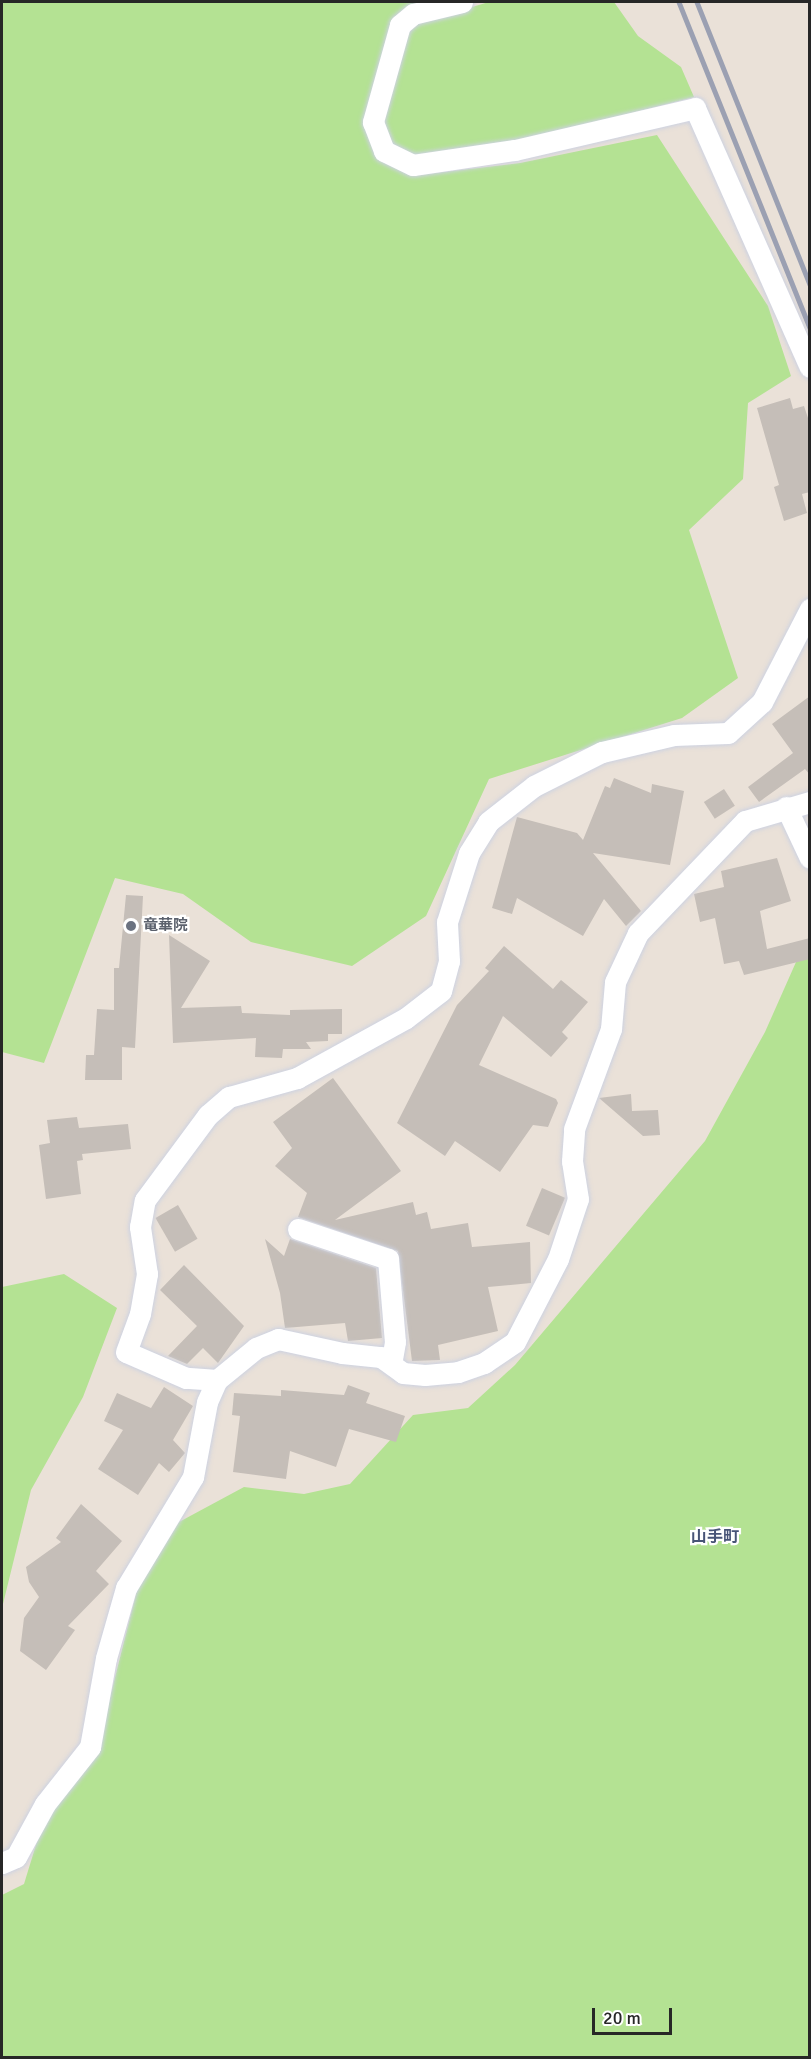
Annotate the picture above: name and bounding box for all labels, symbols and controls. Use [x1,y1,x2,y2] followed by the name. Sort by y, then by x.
[143,917,188,935] place label: 竜華院
[124,919,138,933] marker: 竜華院
[691,1527,739,1547] district label: 山手町
[595,1996,674,2034] scale bar
[603,2007,641,2029] text: 20 m

